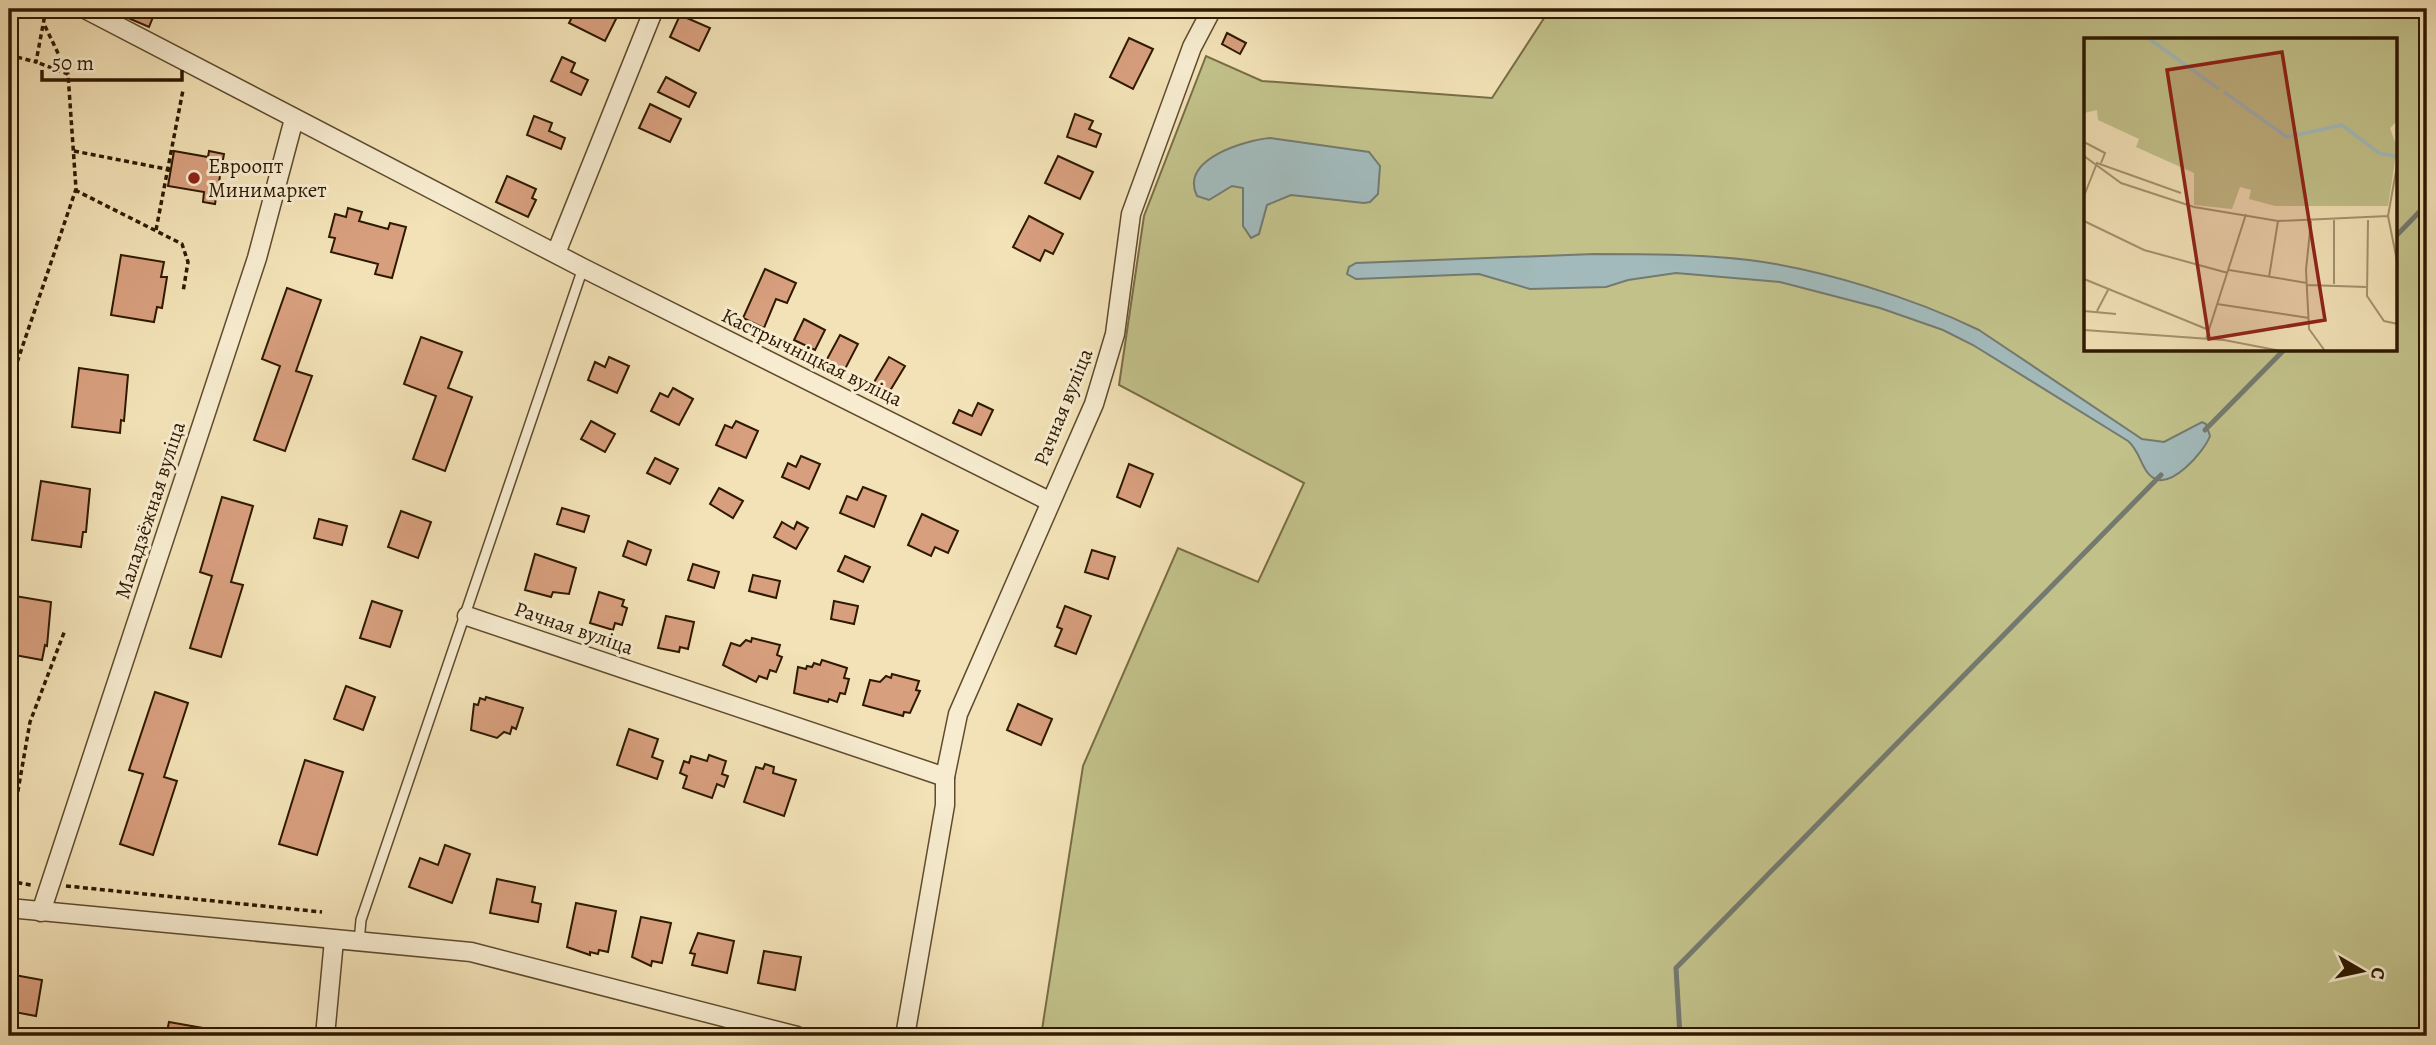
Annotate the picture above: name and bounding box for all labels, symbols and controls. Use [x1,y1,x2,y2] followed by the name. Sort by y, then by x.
[42,38,182,82] scale bar
[2084,38,2398,352] inset map
[52,49,94,77] text: 50 m
[208,152,327,204] place label: Евроопт Минимаркет
[186,170,202,186] marker: Евроопт Минимаркет
[717,301,907,413] street label: Кастрычніцкая вуліца
[1027,344,1099,470] street label: Рачная вуліца
[108,417,192,602] street label: Маладзёжная вуліца
[511,595,638,662] street label: Рачная вуліца
[2328,936,2398,1006] north arrow
[2364,966,2392,981] text: С

